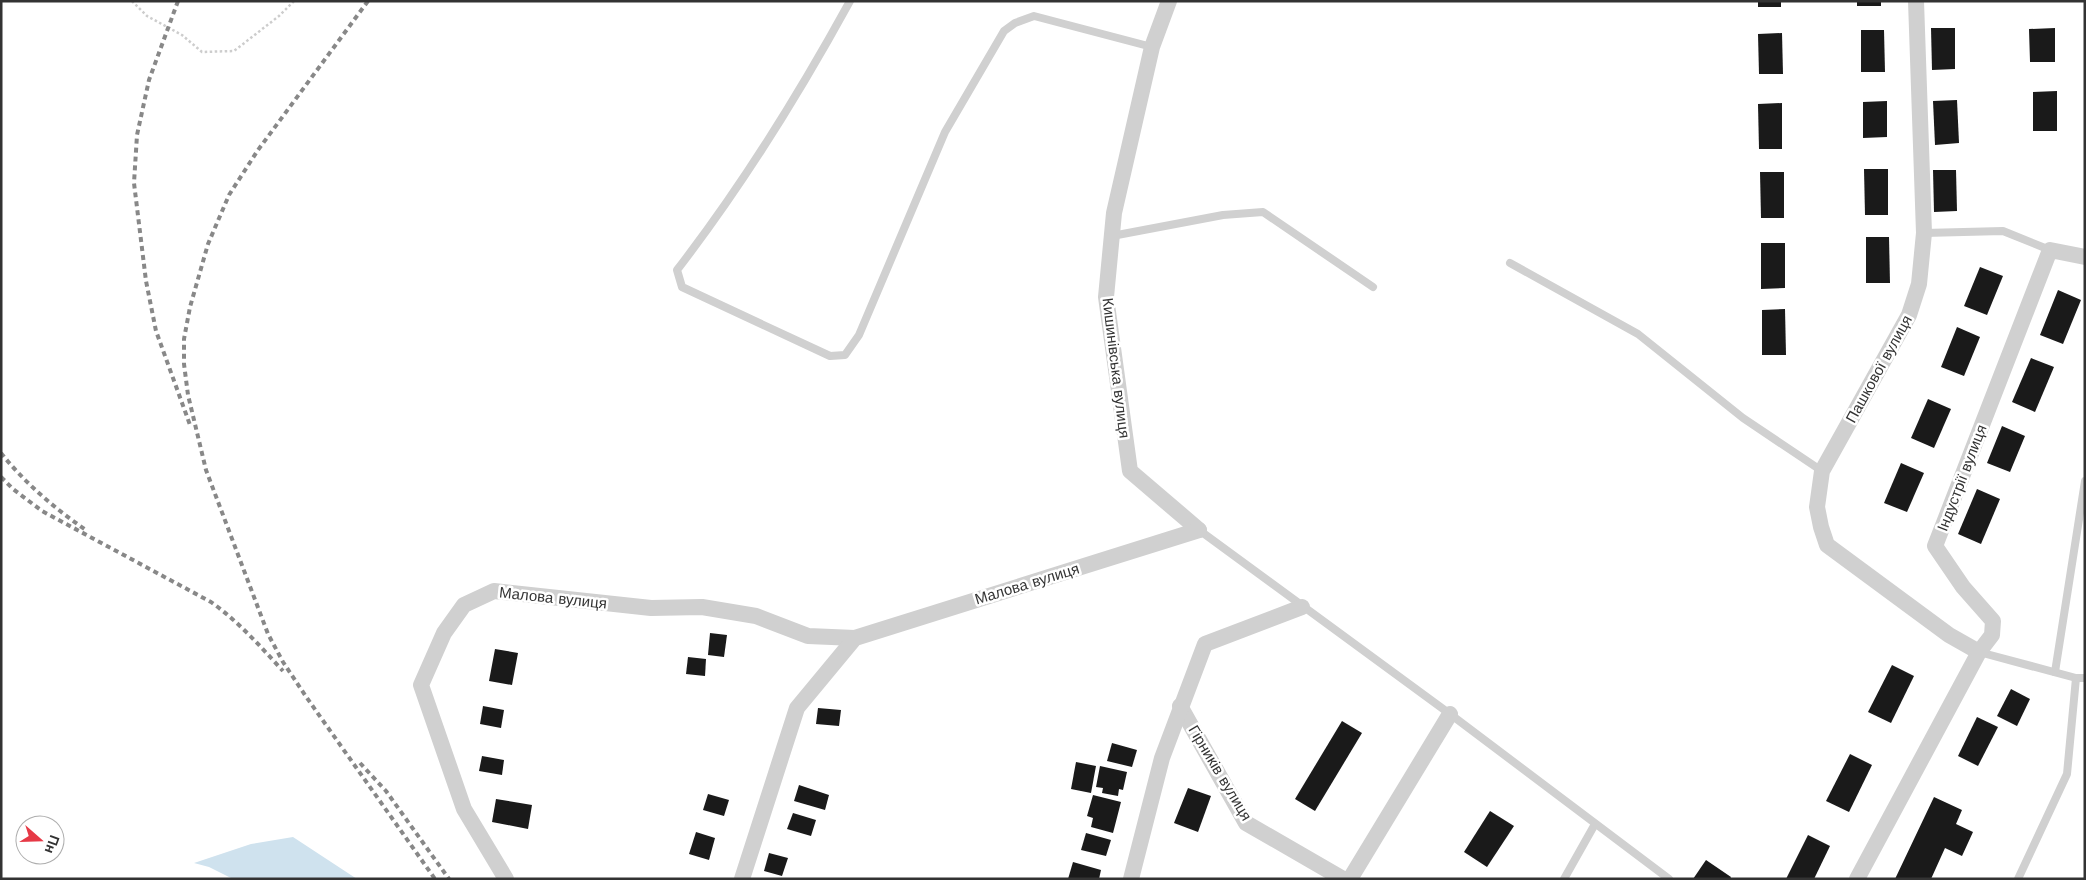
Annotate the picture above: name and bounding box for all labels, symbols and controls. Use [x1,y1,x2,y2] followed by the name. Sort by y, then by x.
[1098,297,1134,439] street label: Кишинівська вулиця
[1842,312,1916,426] street label: Пашкової вулиця
[1933,422,1991,534] street label: Індустрії вулиця
[973,560,1081,608] street label: Малова вулиця
[498,583,608,613] street label: Малова вулиця
[1184,722,1256,824] street label: Гірників вулиця
[15,815,65,865] north arrow
[42,833,63,856] text: Пн

